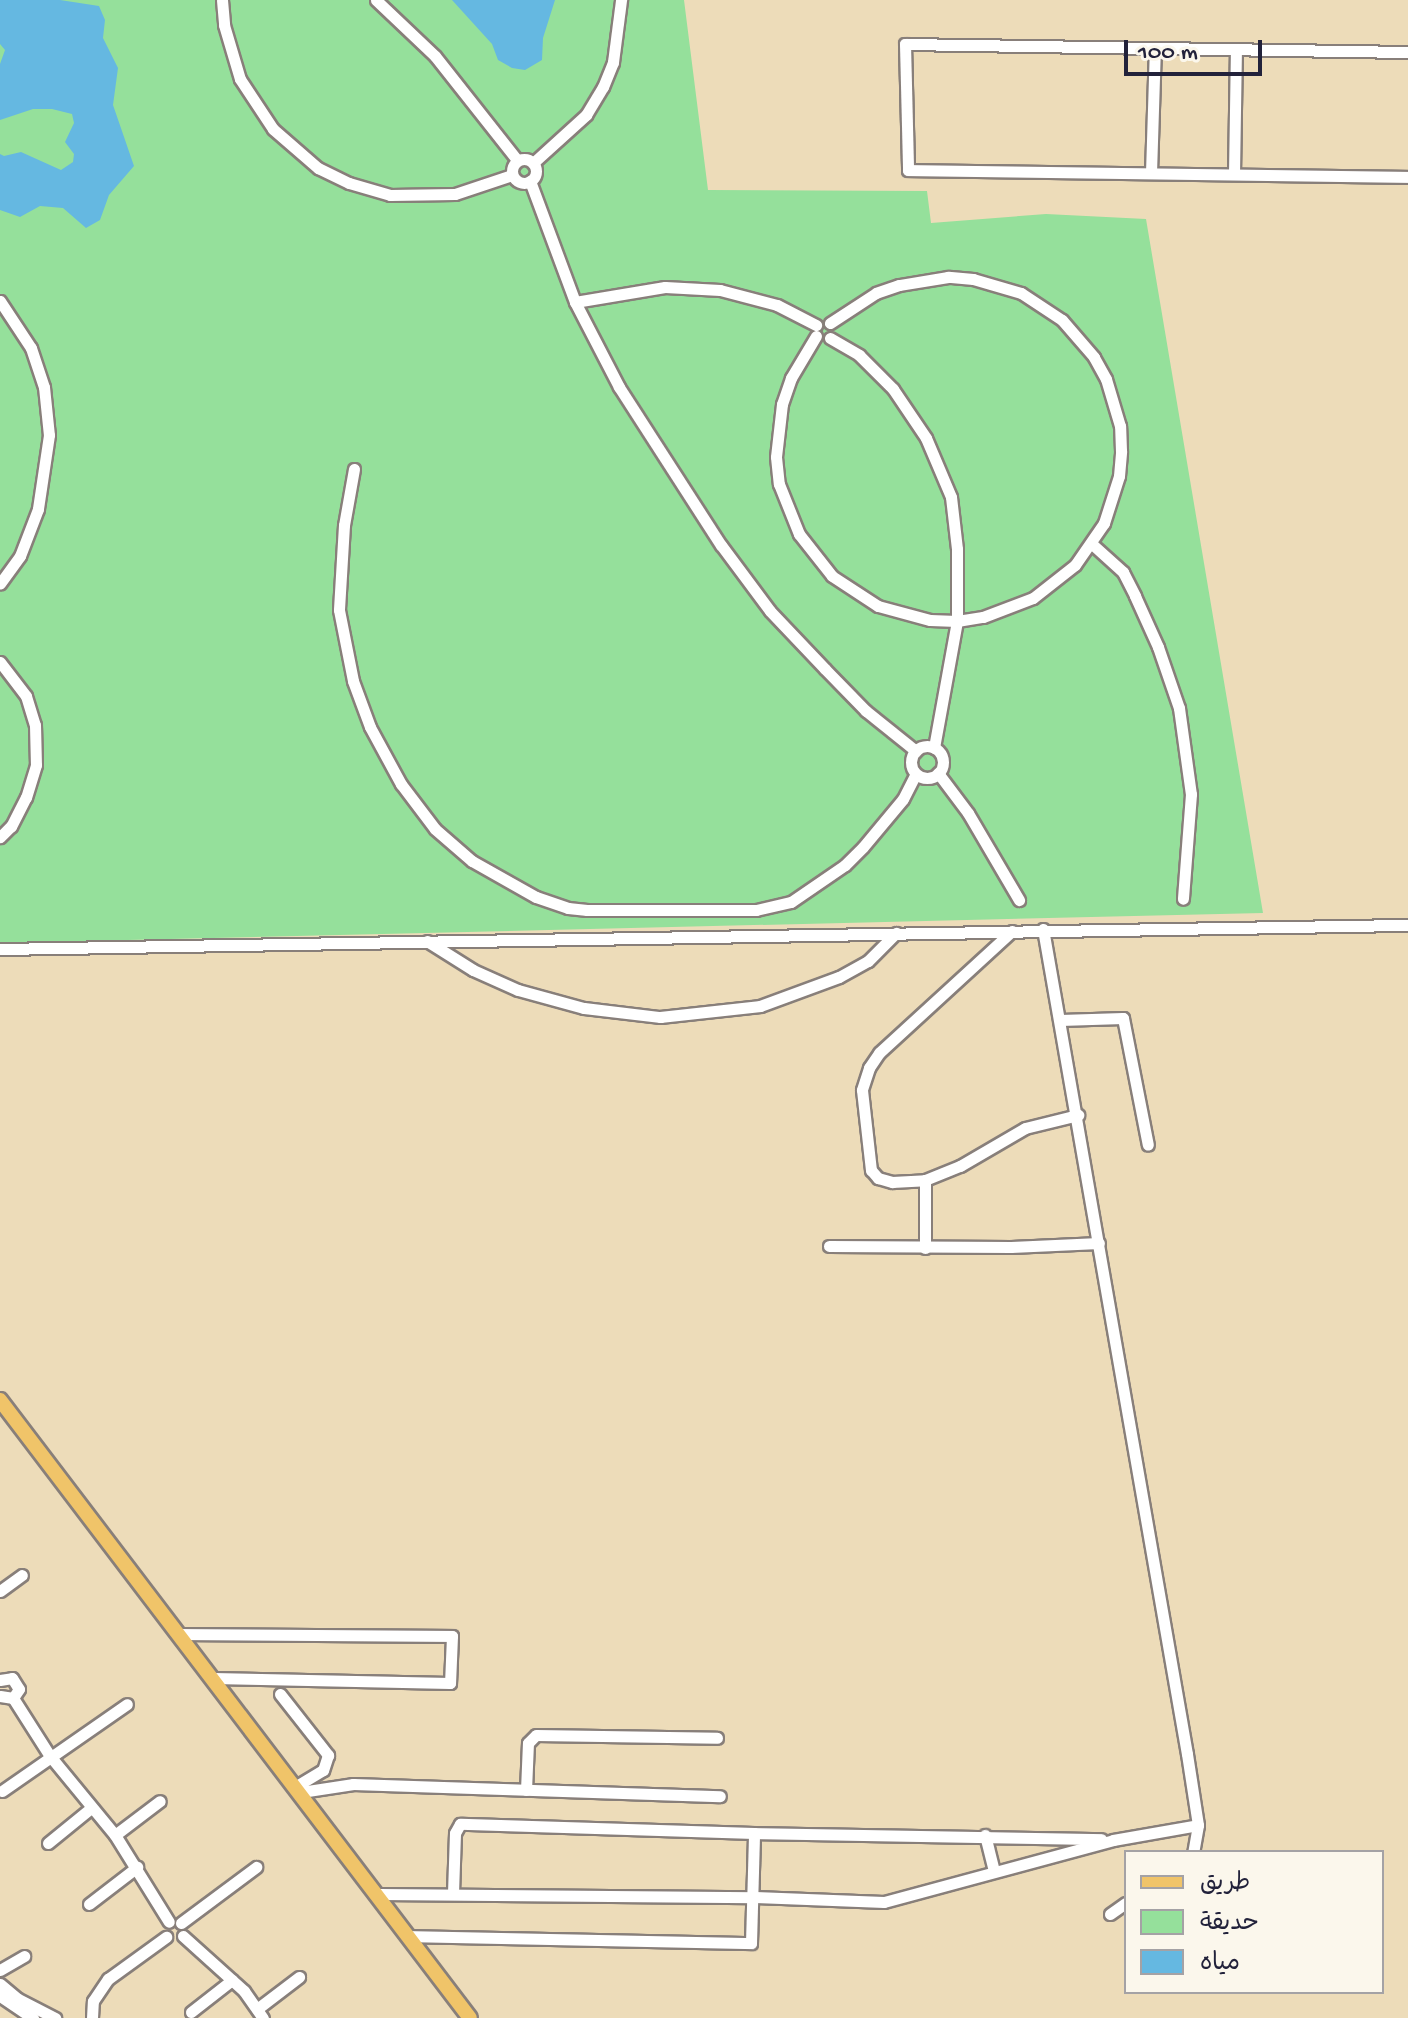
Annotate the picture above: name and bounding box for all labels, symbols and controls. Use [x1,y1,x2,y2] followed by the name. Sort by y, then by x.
[1128,24,1266,74] scale bar
[1138,39,1198,68] text: 100 m
[1124,1850,1384,1994] legend
[1200,1870,1250,1899] text: طريق
[1200,1910,1259,1939] text: حديقة
[1200,1950,1240,1979] text: مياه

